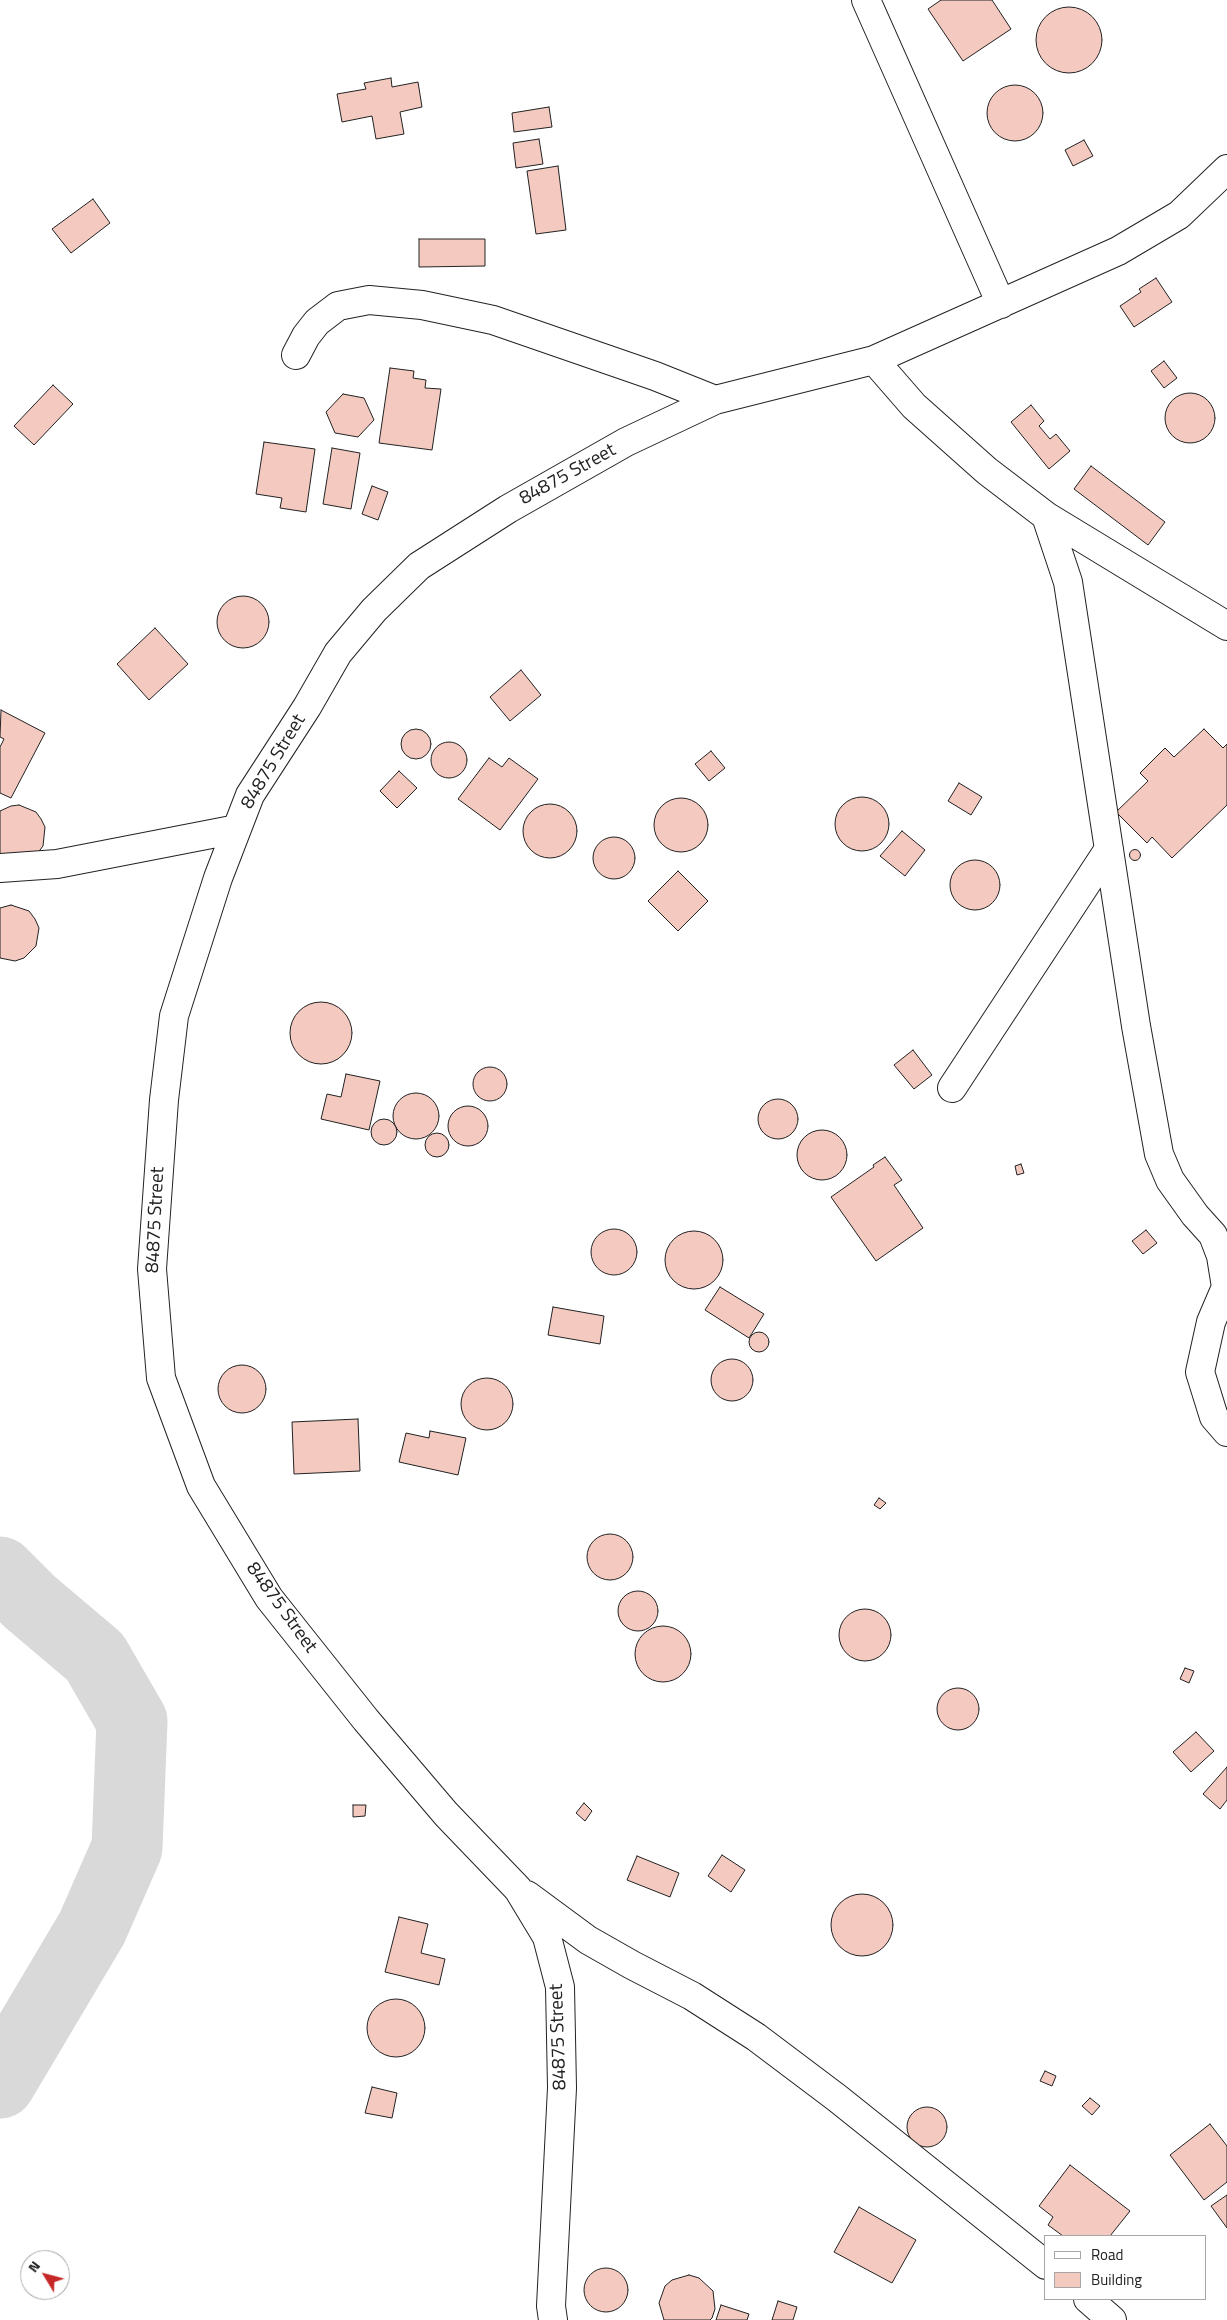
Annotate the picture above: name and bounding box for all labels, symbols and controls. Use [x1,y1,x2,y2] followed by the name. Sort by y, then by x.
[516,439,620,511] street label: 84875 Street
[237,711,311,813] street label: 84875 Street
[142,1166,170,1274] street label: 84875 Street
[241,1558,321,1658] street label: 84875 Street
[546,1983,572,2091] street label: 84875 Street
[1044,2235,1207,2300] legend
[1091,2243,1123,2266] text: Road
[20,2250,70,2300] north arrow
[22,2256,45,2276] text: N
[1091,2268,1142,2291] text: Building

